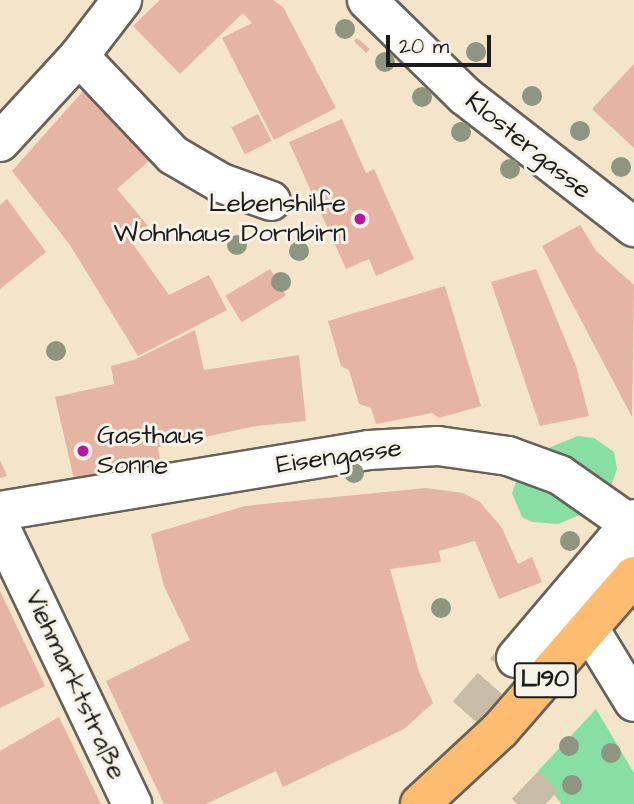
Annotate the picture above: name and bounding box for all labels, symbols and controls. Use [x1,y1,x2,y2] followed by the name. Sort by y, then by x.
[389,21,494,65] scale bar
[399,32,449,61] text: 20 m
[459,86,597,206] street label: Klostergasse
[114,188,346,249] place label: Lebenshilfe Wohnhaus Dornbirn
[352,211,368,227] marker: Lebenshilfe Wohnhaus Dornbirn
[97,420,204,481] place label: Gasthaus Sonne
[274,433,404,481] street label: Eisengasse
[75,443,91,459] marker: Gasthaus Sonne
[18,585,132,785] street label: Viehmarktstraße
[514,660,576,700] road number: L190

